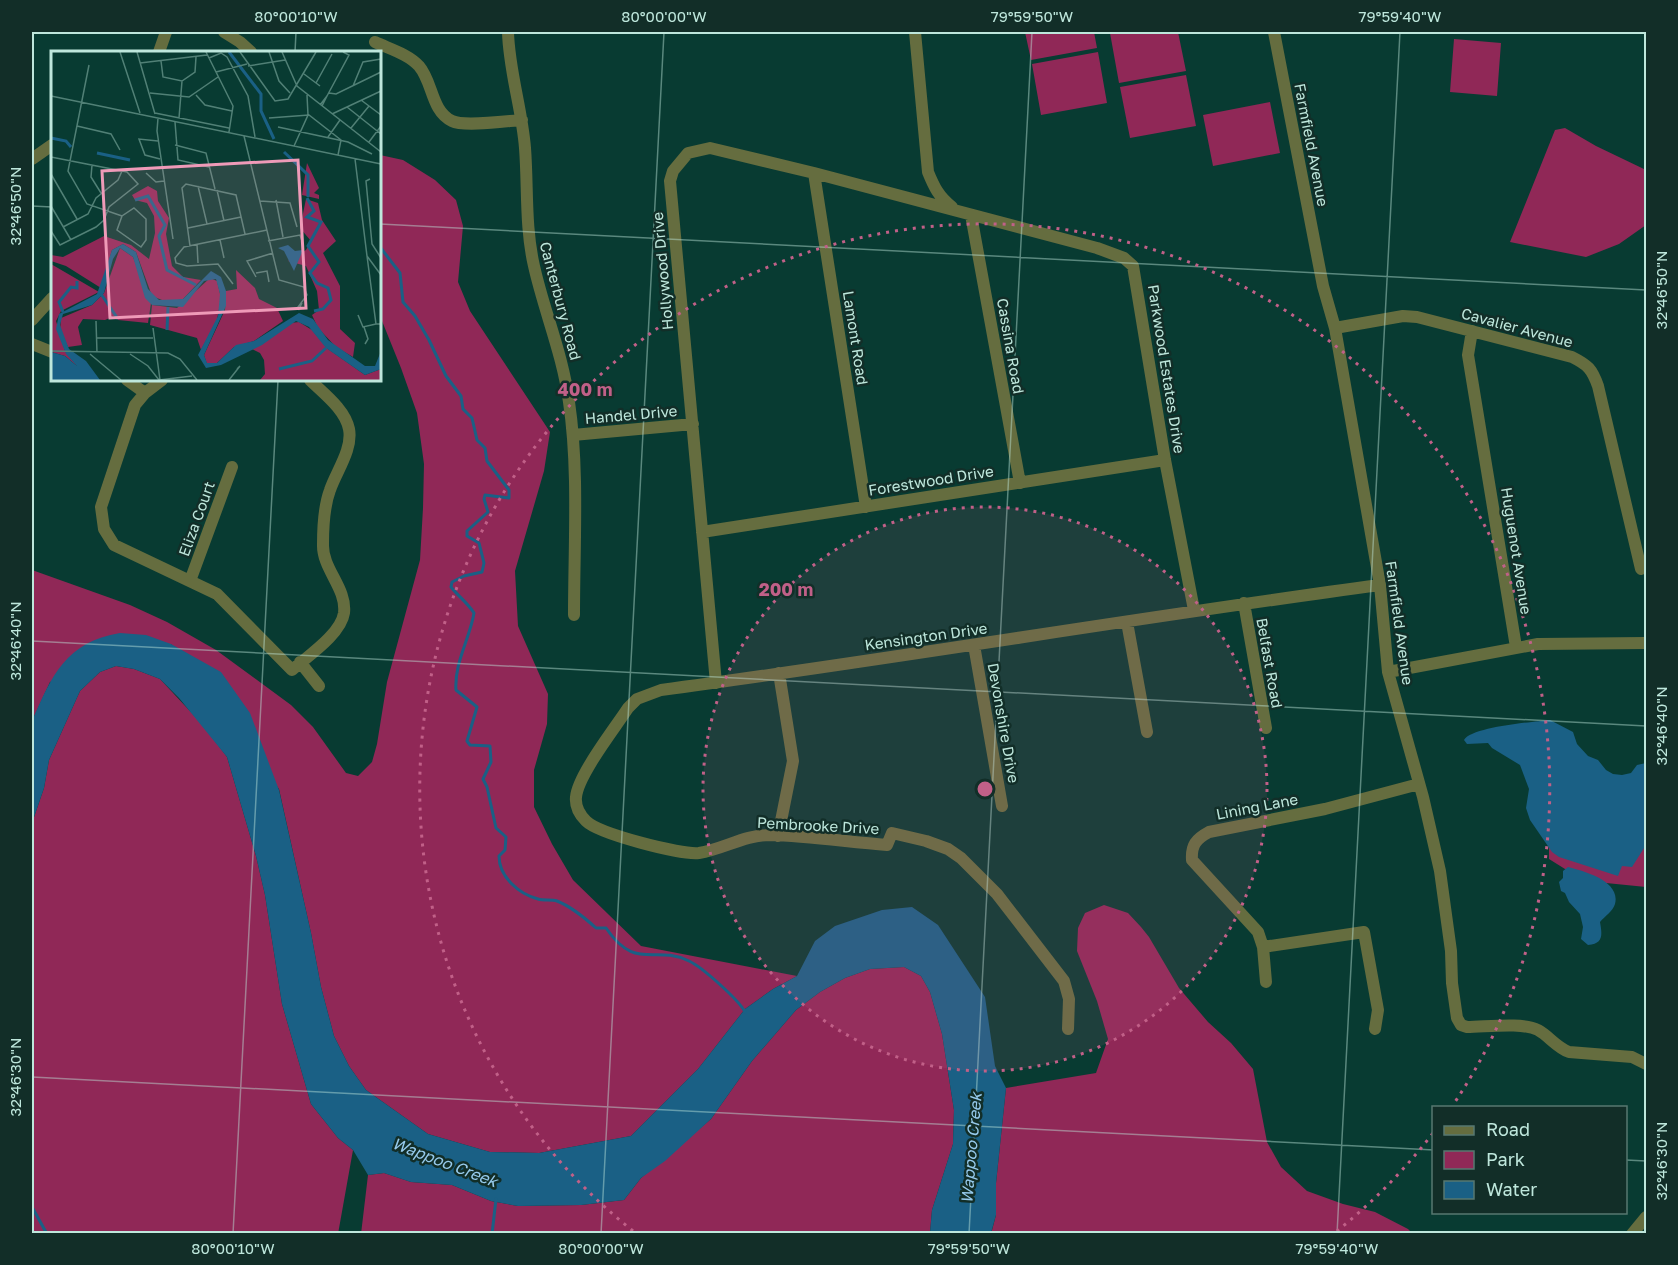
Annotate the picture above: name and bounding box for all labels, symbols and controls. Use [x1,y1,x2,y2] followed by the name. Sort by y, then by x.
[254,7,338,25] text: 80°00'10"W
[621,7,707,25] text: 80°00'00"W
[991,7,1073,25] text: 79°59'50"W
[1359,7,1441,25] text: 79°59'40"W
[51,51,381,381] inset map
[1291,82,1333,208] street label: Farmfield Avenue
[6,167,24,245] text: 32°46'50"N
[648,211,676,331] street label: Hollywood Drive
[537,240,585,362] street label: Canterbury Road
[1652,251,1670,329] text: 32°46'50"N
[1145,283,1189,455] street label: Parkwood Estates Drive
[840,290,872,386] street label: Lamont Road
[994,297,1028,395] street label: Cassina Road
[1459,303,1575,351] street label: Cavalier Avenue
[558,378,612,400] text: 400 m
[584,401,678,427] street label: Handel Drive
[867,461,995,499] street label: Forestwood Drive
[174,479,218,559] street label: Eliza Court
[1498,486,1536,616] street label: Huguenot Avenue
[1382,560,1418,686] street label: Farmfield Avenue
[759,578,813,600] text: 200 m
[6,601,24,681] text: 32°46'40"N
[1253,616,1287,709] street label: Belfast Road
[863,618,989,654] street label: Kensington Drive
[985,661,1023,785] street label: Devonshire Drive
[1652,686,1670,766] text: 32°46'40"N
[975,779,995,799] centre of rings
[1214,789,1300,823] street label: Lining Lane
[756,813,880,837] street label: Pembrooke Drive
[6,1038,24,1116] text: 32°46'30"N
[956,1090,986,1204] water label: Wappoo Creek
[1432,1106,1627,1214] legend
[1486,1118,1530,1140] text: Road
[1652,1122,1670,1200] text: 32°46'30"N
[390,1133,502,1192] water label: Wappoo Creek
[1486,1148,1525,1170] text: Park
[1486,1178,1537,1200] text: Water
[191,1239,275,1257] text: 80°00'10"W
[558,1239,644,1257] text: 80°00'00"W
[928,1239,1010,1257] text: 79°59'50"W
[1296,1239,1378,1257] text: 79°59'40"W

